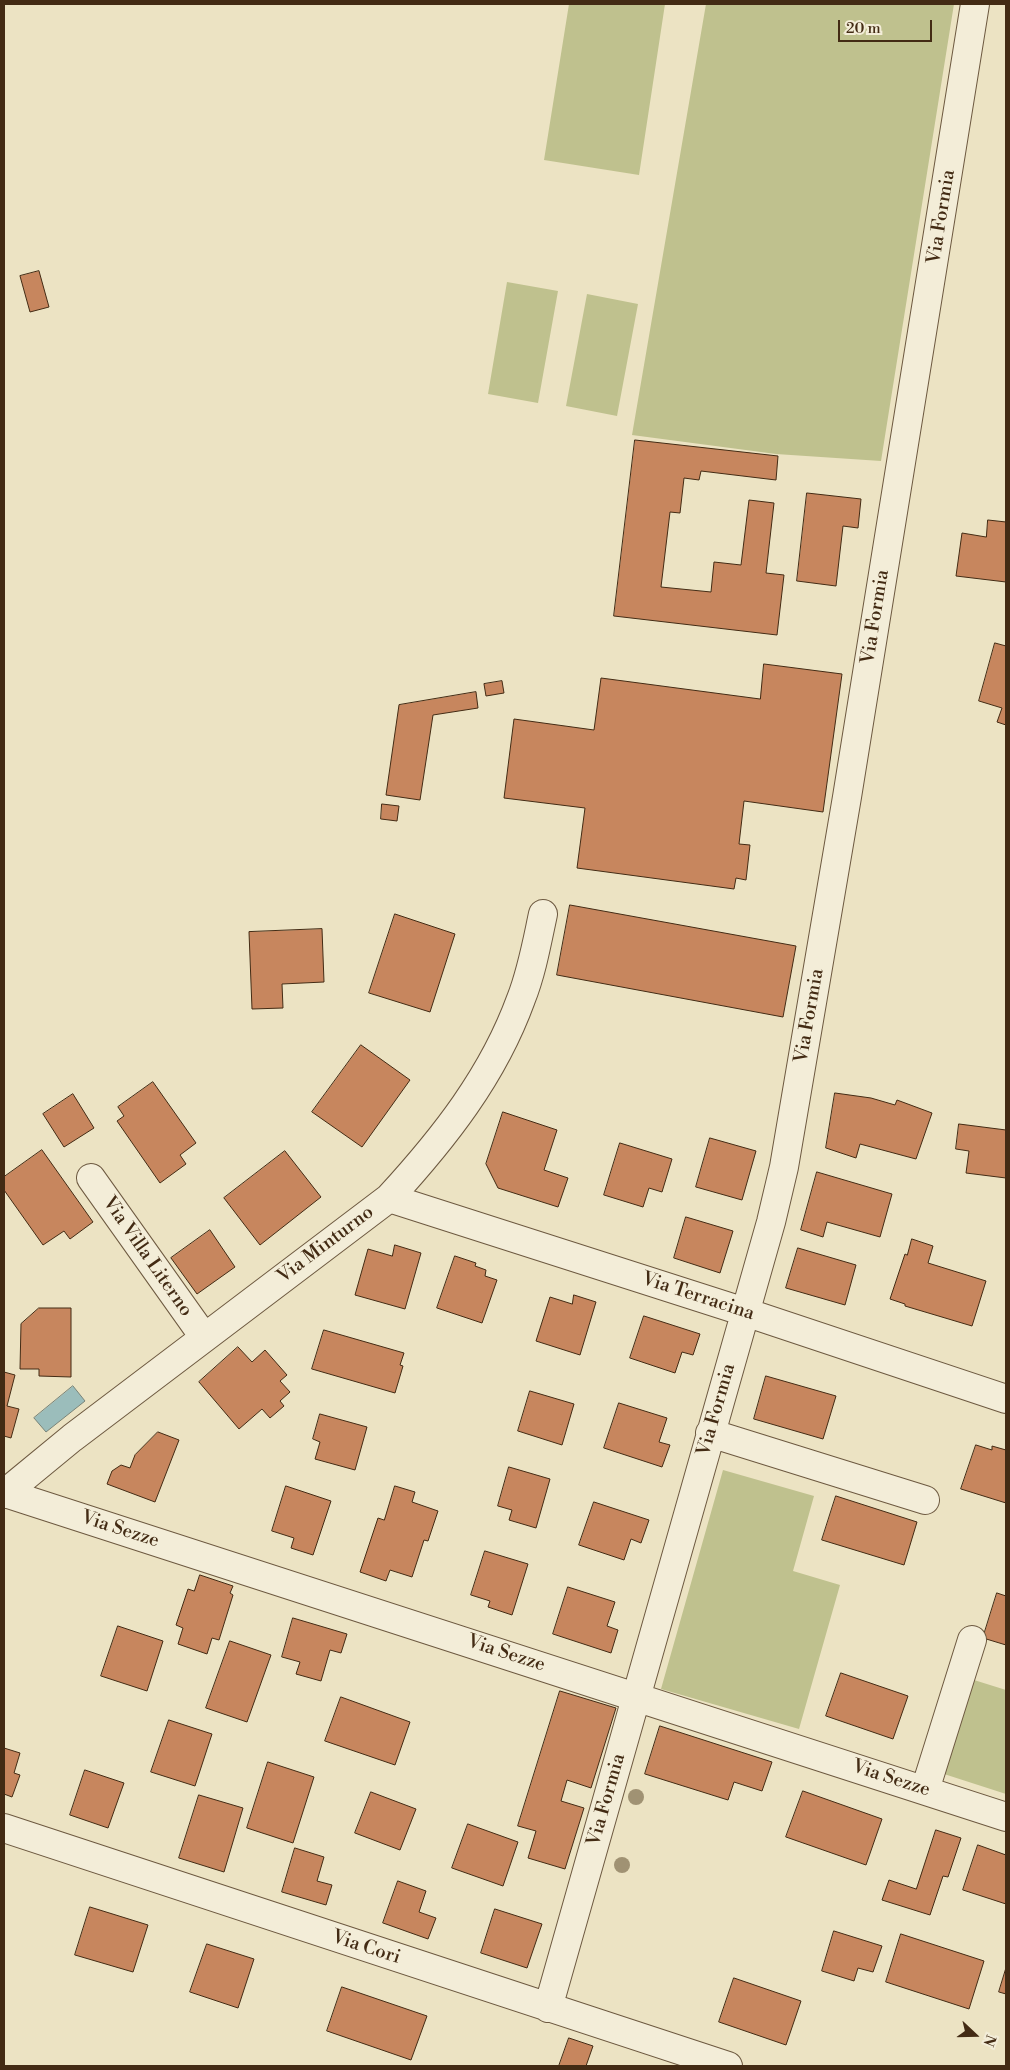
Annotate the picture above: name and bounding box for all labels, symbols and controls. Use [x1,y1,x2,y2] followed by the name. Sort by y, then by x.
[840,10,934,42] scale bar
[846,19,881,38] text: 20 m
[923,168,961,266] street label: Via Formia
[857,568,895,666] street label: Via Formia
[791,967,829,1065] street label: Via Formia
[97,1193,197,1321] street label: Via Villa Literno
[273,1201,379,1289] street label: Via Minturno
[639,1268,757,1326] street label: Via Terracina
[693,1361,741,1459] street label: Via Formia
[78,1507,162,1553] street label: Via Sezze
[464,1631,548,1677] street label: Via Sezze
[583,1751,631,1849] street label: Via Formia
[849,1756,933,1802] street label: Via Sezze
[329,1926,403,1970] street label: Via Cori
[950,2010,1000,2060] north arrow
[979,2032,999,2049] text: N

